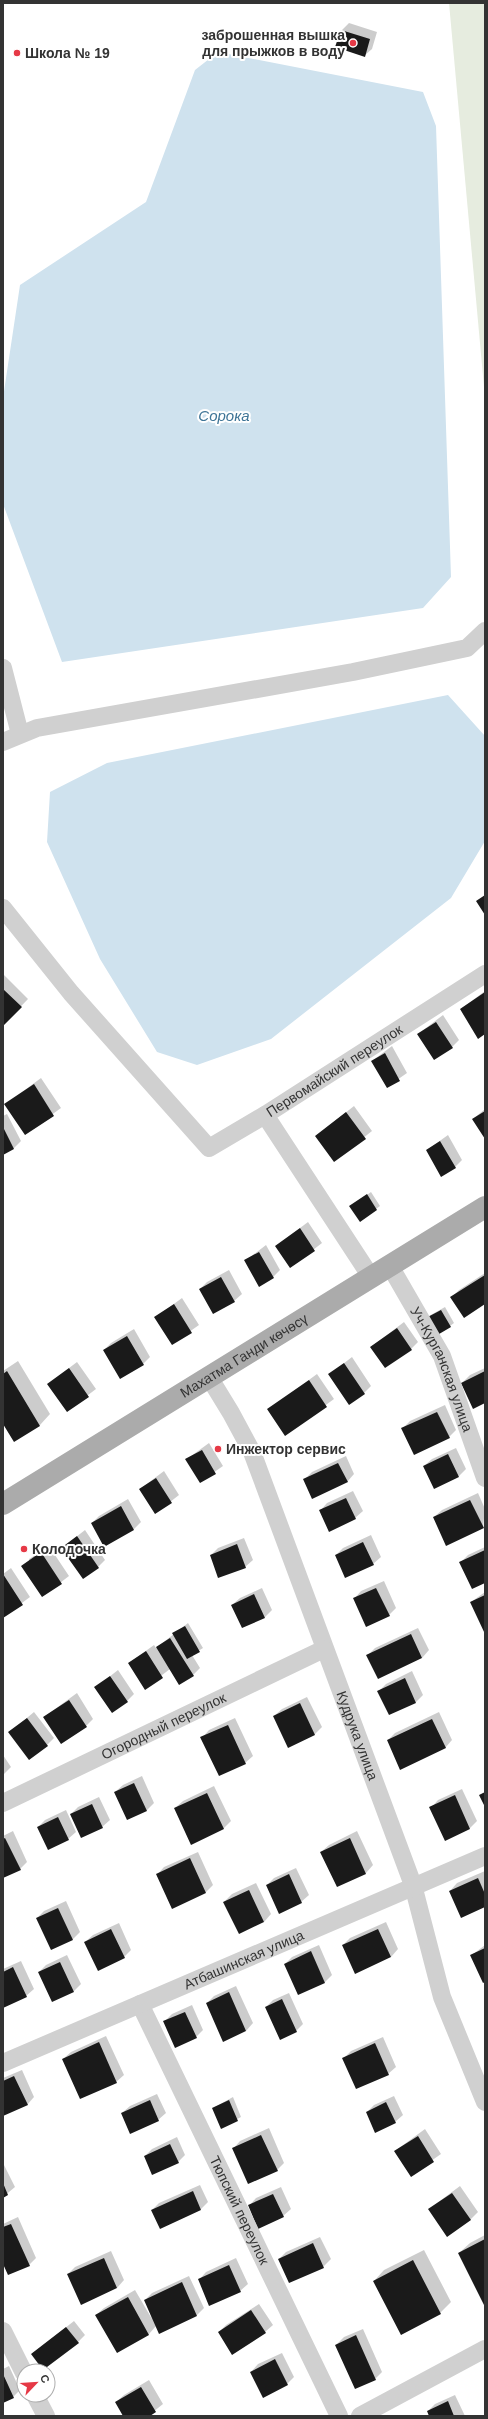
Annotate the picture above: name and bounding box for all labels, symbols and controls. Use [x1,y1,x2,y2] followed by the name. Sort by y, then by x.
[201,27,345,59] place label: заброшенная вышка для прыжков в воду
[348,38,358,48] marker: заброшенная вышка для прыжков в воду
[25,45,110,61] place label: Школа № 19
[12,48,22,58] marker: Школа № 19
[198,407,250,424] water label: Сорока
[263,1021,406,1120] street label: Первомайский переулок
[407,1304,476,1434] street label: Уч-Курганская улица
[177,1310,311,1401] street label: Махатма Ганди көчөсү
[226,1441,346,1457] place label: Инжектор сервис
[213,1444,223,1454] marker: Инжектор сервис
[32,1541,106,1557] place label: Колодочка
[19,1544,29,1554] marker: Колодочка
[99,1689,229,1763] street label: Огородный переулок
[334,1689,381,1783] street label: Кудрука улица
[181,1927,306,1992] street label: Атбашинская улица
[207,2153,273,2268] street label: Тюпский переулок
[16,2363,56,2403] north arrow
[38,2373,52,2385] text: С

